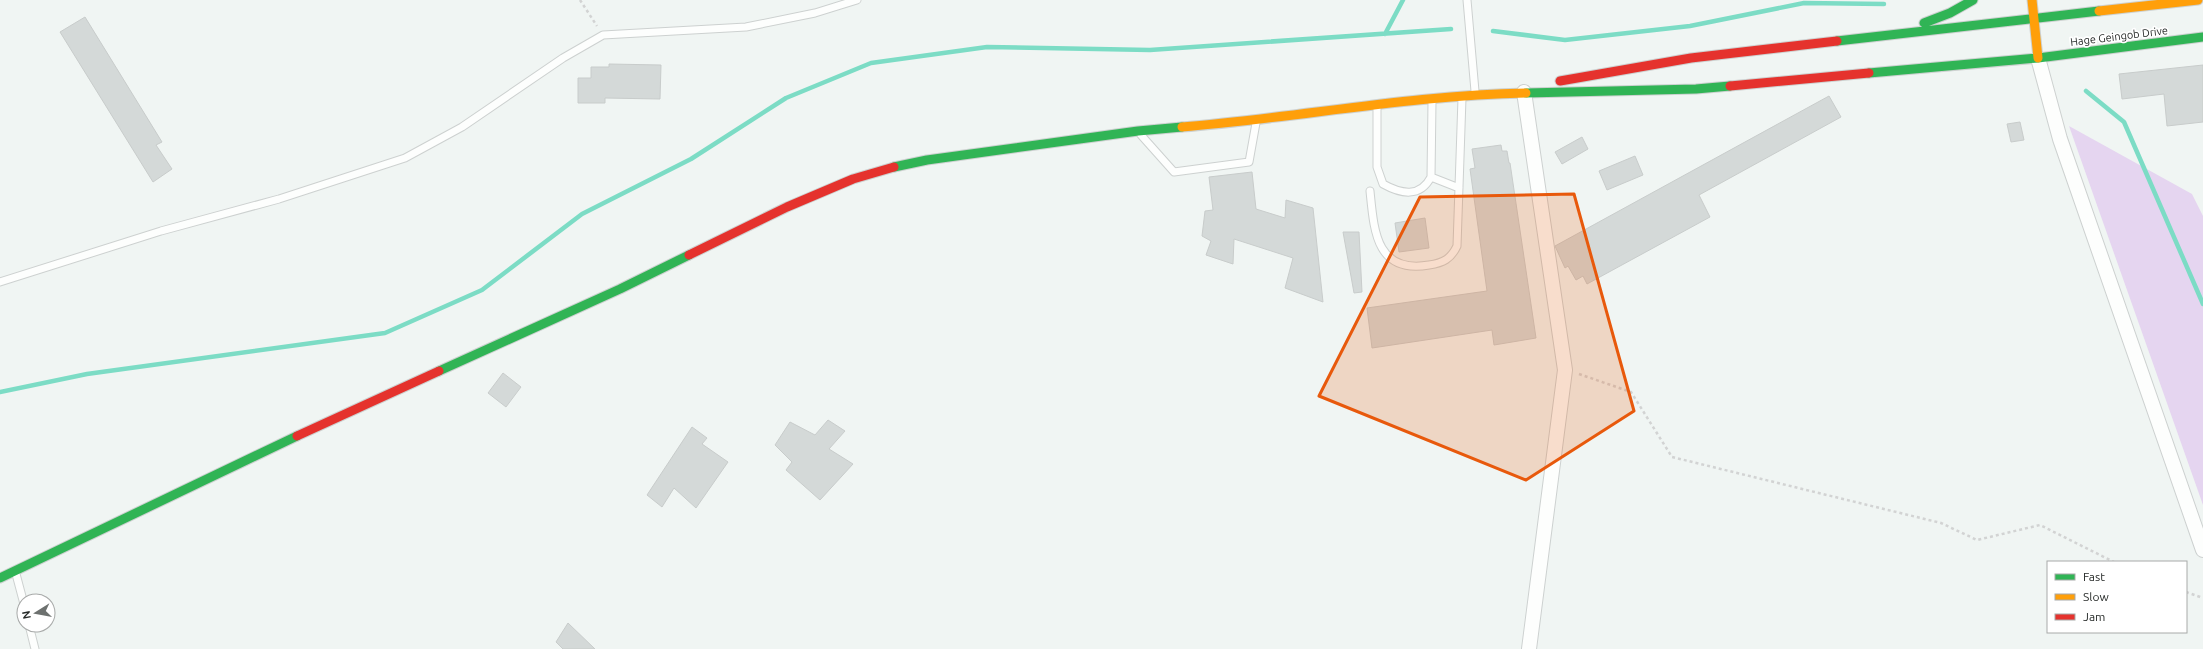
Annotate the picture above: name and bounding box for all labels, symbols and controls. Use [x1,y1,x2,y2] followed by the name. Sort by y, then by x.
[2069,24,2169,48] street label: Hage Geingob Drive
[2047,561,2187,633] legend
[2083,570,2105,583] text: Fast
[2083,590,2109,603] text: Slow
[16,593,56,633] north arrow
[20,610,33,620] text: N
[2083,610,2105,623] text: Jam

